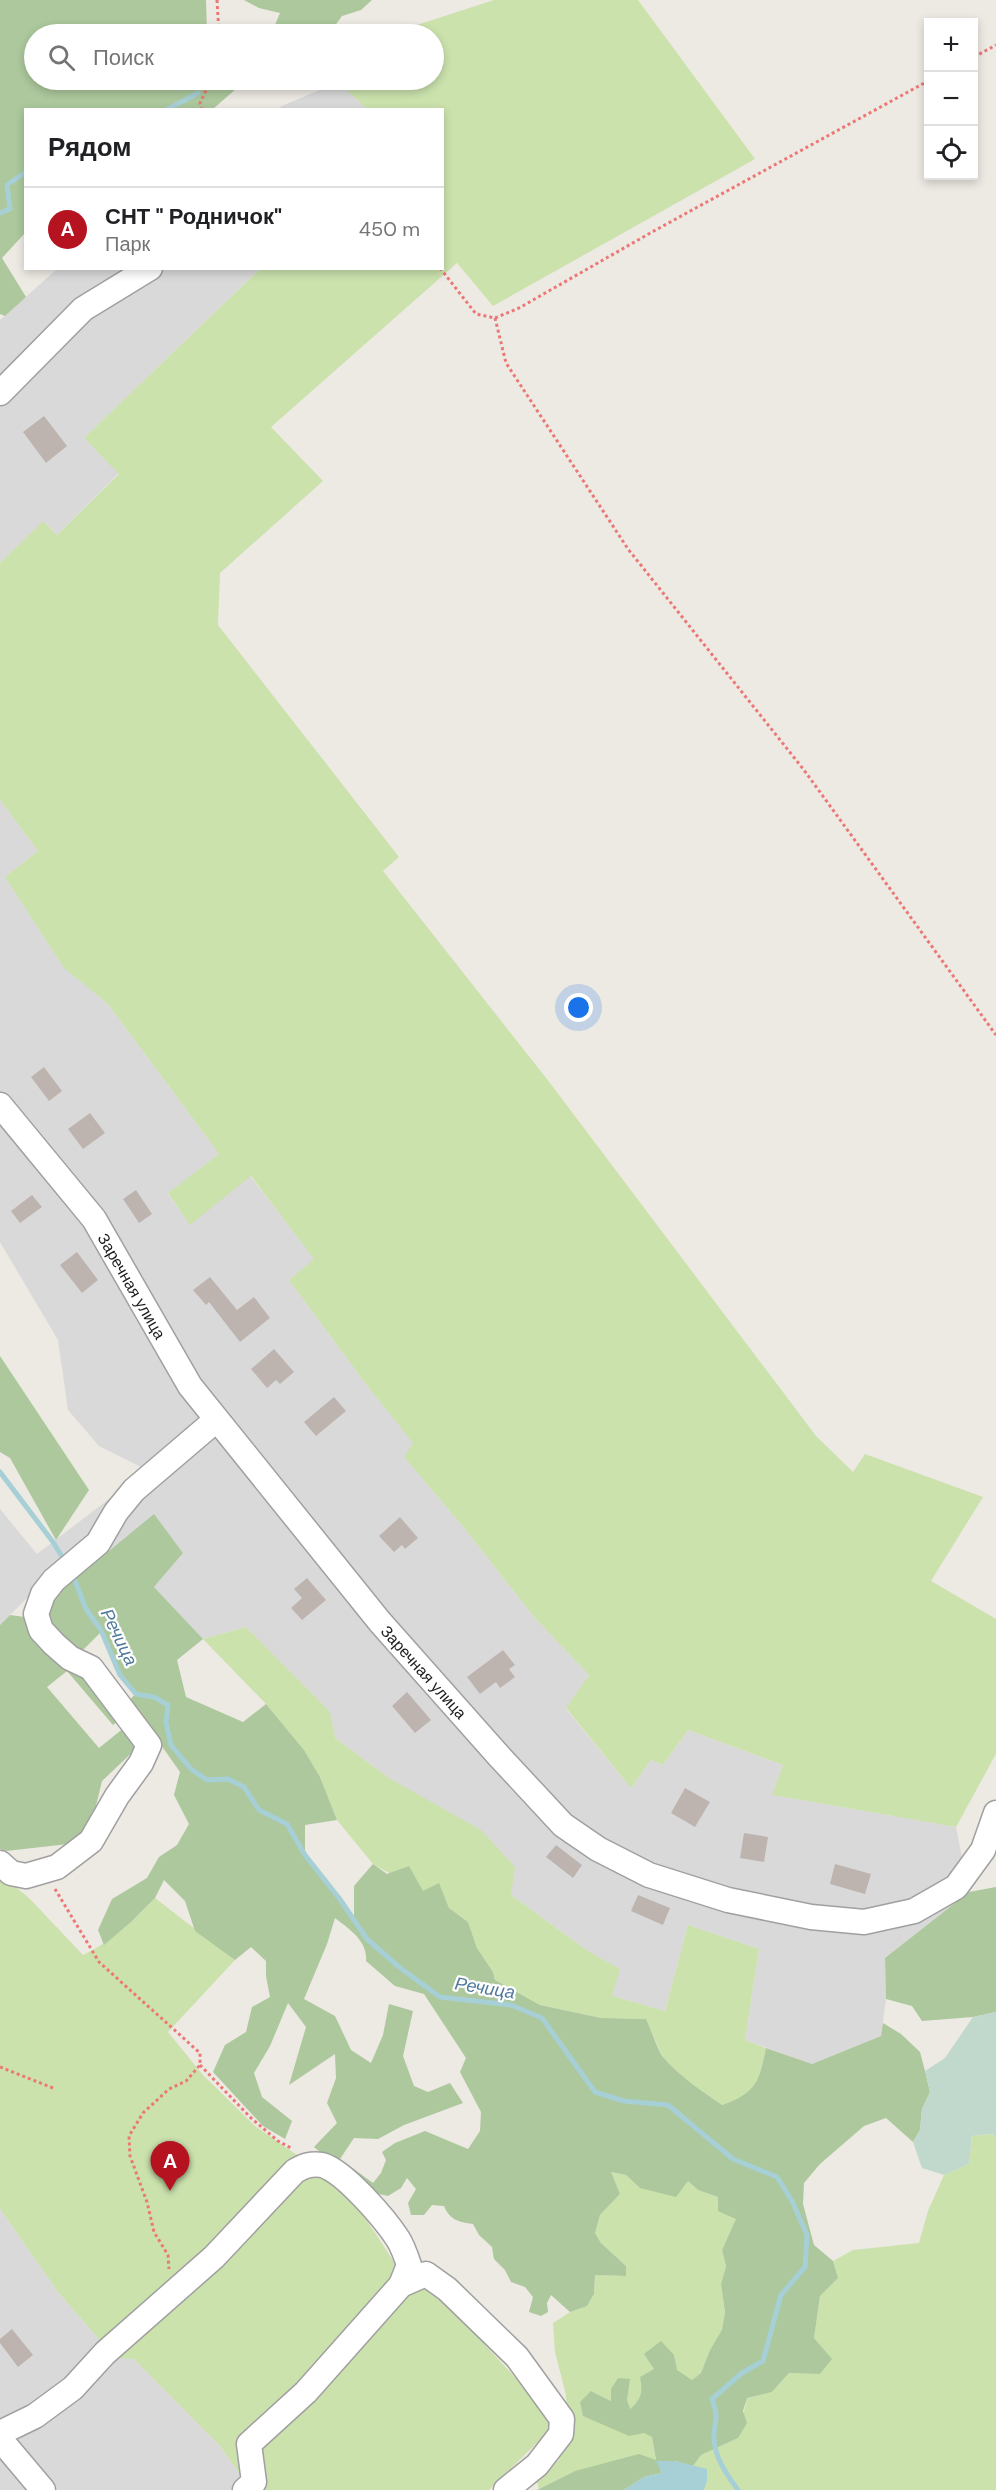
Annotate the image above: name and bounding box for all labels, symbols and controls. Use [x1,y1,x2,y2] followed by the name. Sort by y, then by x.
[924,18,978,180] map controls
[924,18,978,72] button: +
[24,24,444,90] search box
[45,41,78,74] icon: search
[93,43,154,72] text: Поиск
[924,72,978,126] button: −
[924,126,978,180] button: locate
[48,130,131,164] text: Рядом
[105,202,282,231] text: СНТ " Родничок"
[60,216,75,242] text: A
[359,216,420,242] text: 450 m
[105,231,150,257] text: Парк
[564,993,593,1022] your location
[93,1230,170,1343] street label: Заречная улица
[95,1604,143,1670] water label: Речица
[376,1621,471,1724] street label: Заречная улица
[453,1971,517,2005] water label: Речица
[150,2142,190,2191] pin: A

